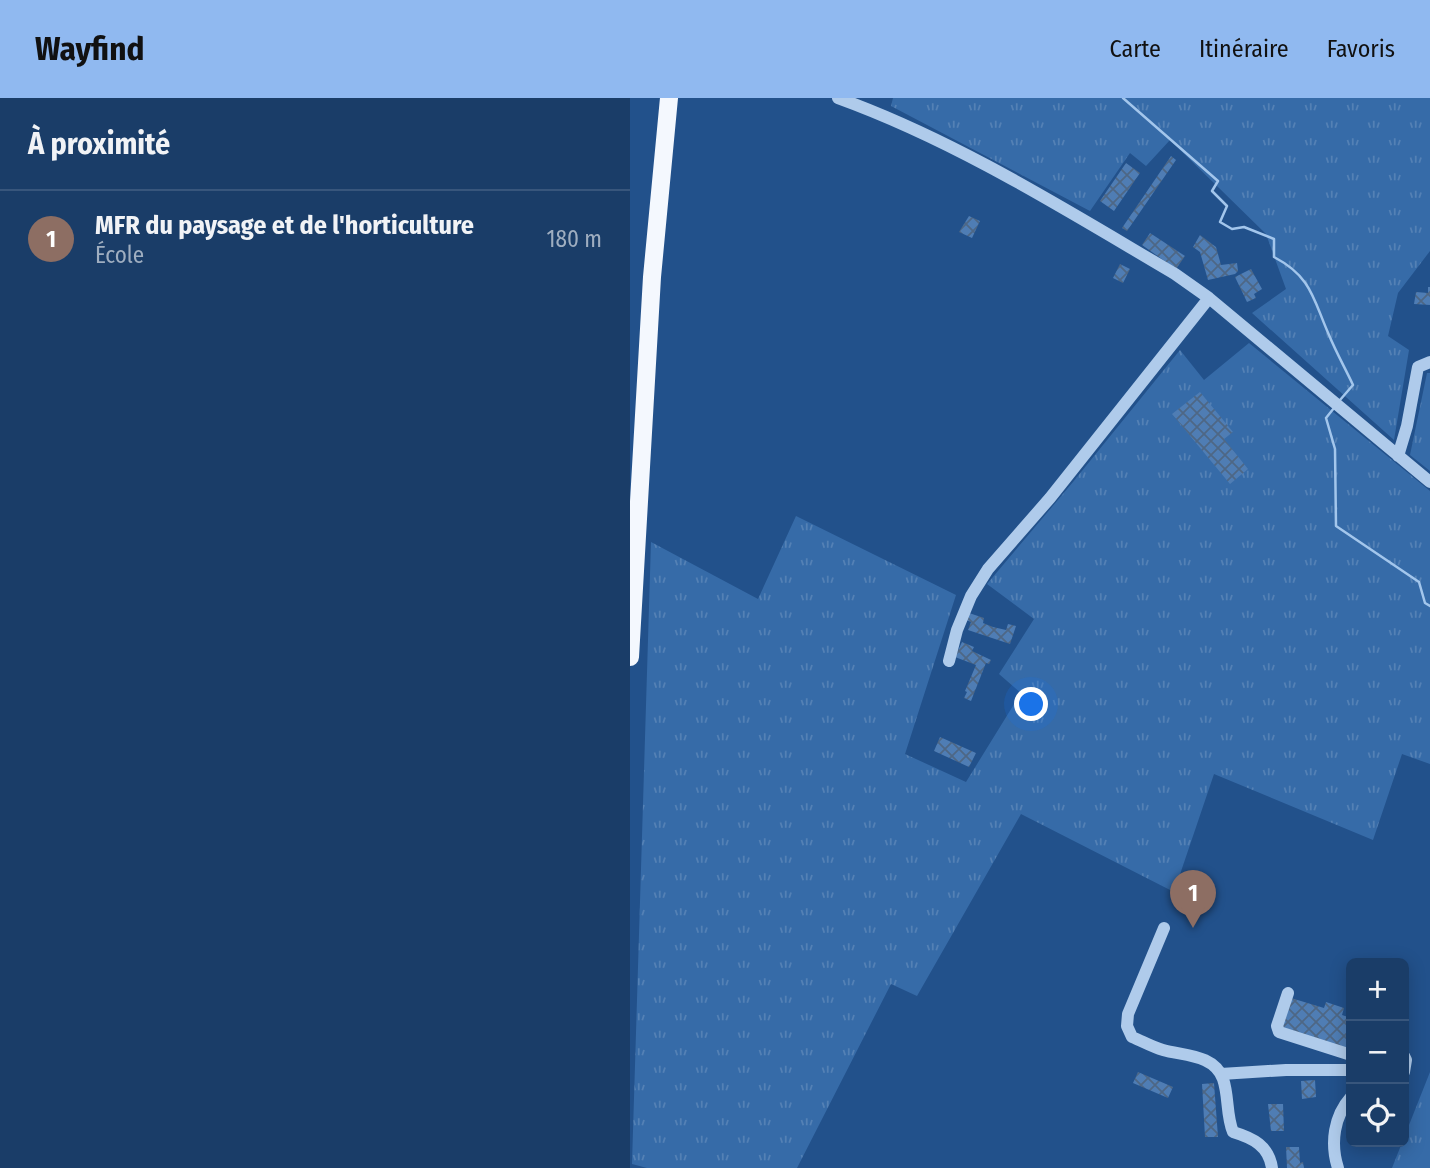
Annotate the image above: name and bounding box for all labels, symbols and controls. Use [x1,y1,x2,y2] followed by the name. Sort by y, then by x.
[35,29,144,69] text: Wayfind
[1110,35,1161,63] text: Carte
[1199,35,1289,63] text: Itinéraire
[1327,35,1395,63] text: Favoris
[28,126,170,162] text: À proximité
[95,210,474,241] text: MFR du paysage et de l'horticulture
[46,225,56,253] text: 1
[546,225,602,253] text: 180 m
[95,241,144,269] text: École
[1014,687,1048,721] your location
[1170,870,1216,928] pin: 1
[1346,958,1409,1147] map controls
[1346,958,1409,1021] button: +
[1346,1021,1409,1084] button: −
[1346,1084,1409,1147] button: locate

